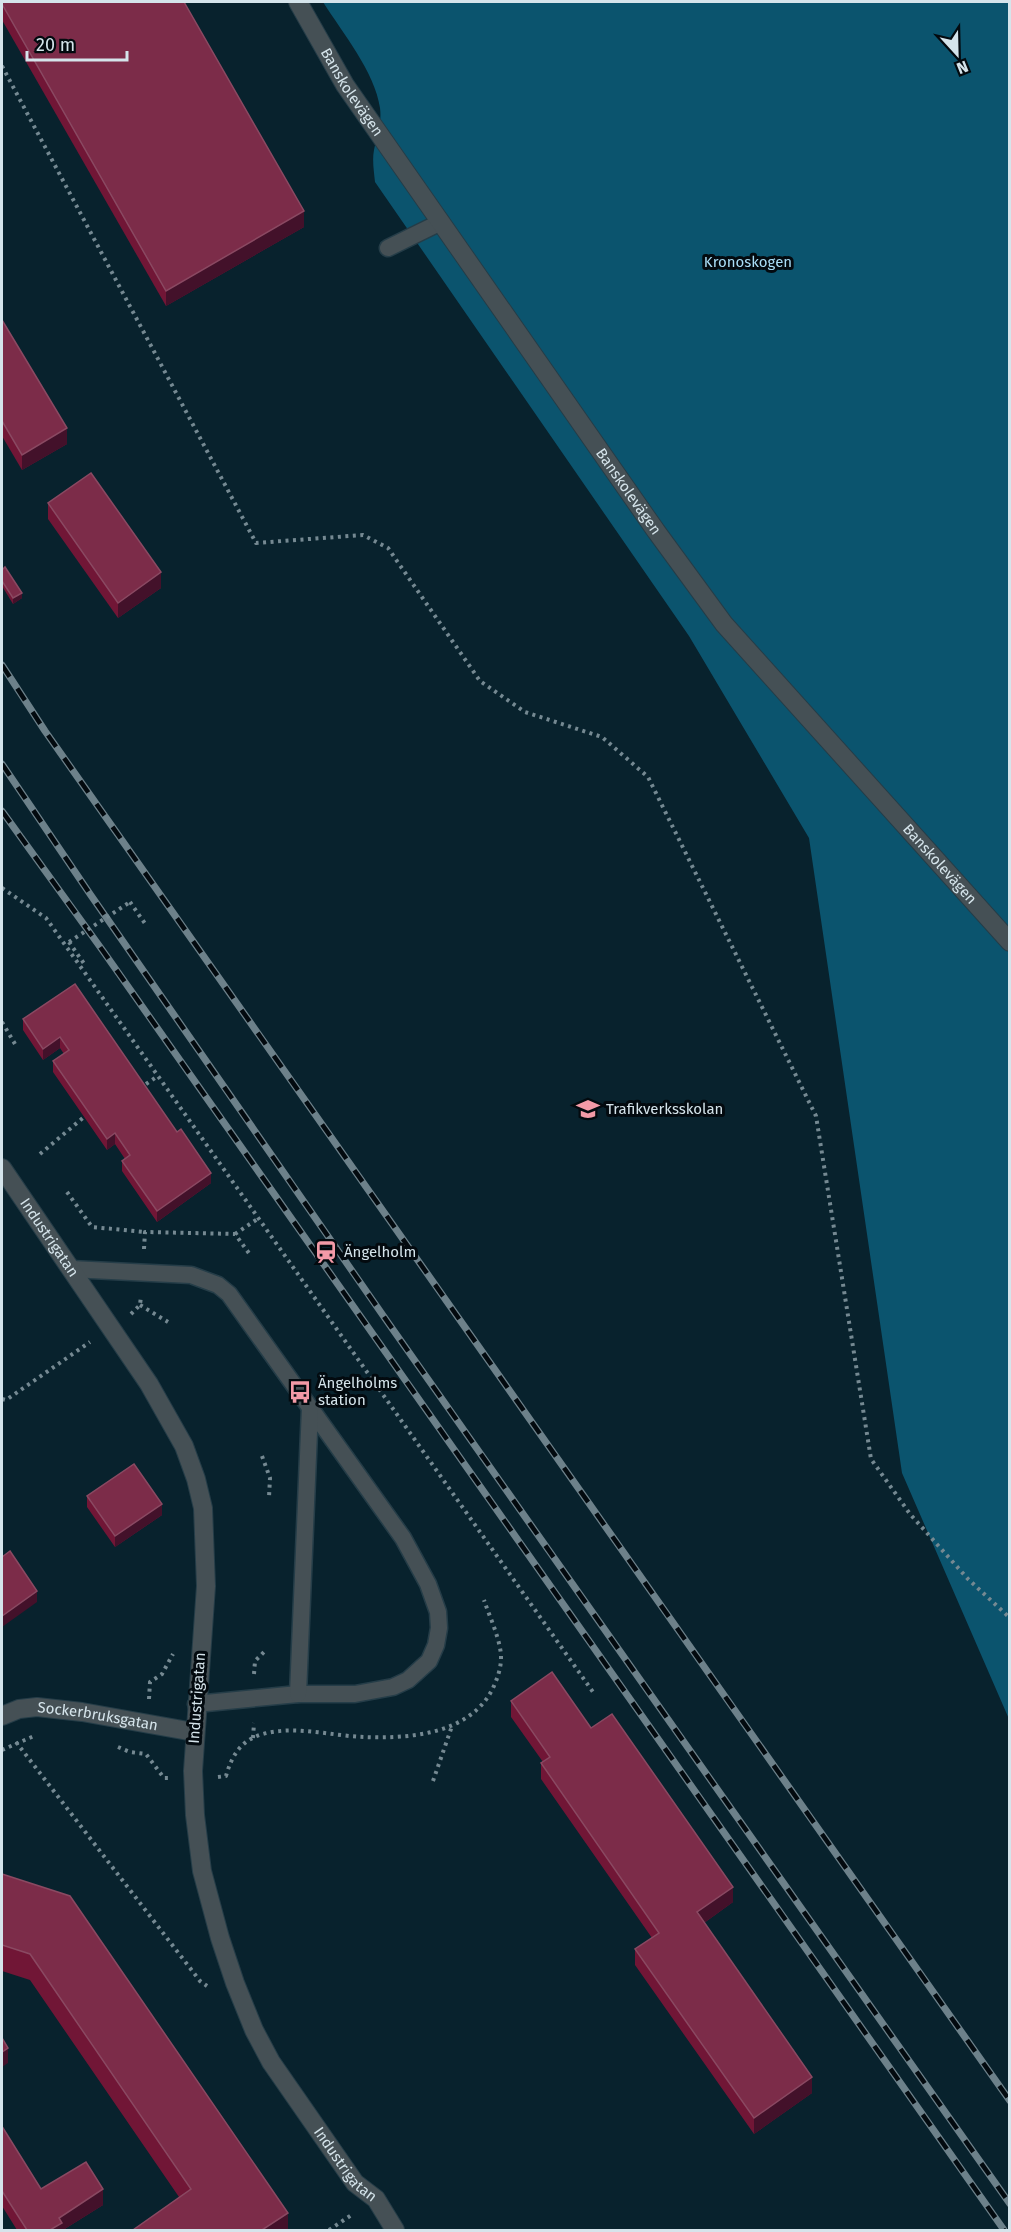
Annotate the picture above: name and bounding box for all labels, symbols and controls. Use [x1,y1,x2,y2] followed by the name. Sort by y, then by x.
[27,24,128,62] scale bar
[927,24,987,84] north arrow
[36,34,75,56] text: 20 m
[317,45,387,140] street label: Banskolevägen
[954,57,971,78] text: N
[704,253,792,271] park label: Kronoskogen
[592,445,665,538] street label: Banskolevägen
[899,820,980,908] street label: Banskolevägen
[575,1096,601,1122] school or university icon: Trafikverksskolan
[606,1100,723,1118] place label: Trafikverksskolan
[16,1195,82,1280] street label: Industrigatan
[313,1239,339,1265] station icon: Ängelholm
[344,1243,416,1261] place label: Ängelholm
[318,1374,397,1409] place label: Ängelholms station
[287,1379,313,1405] bus stop icon: Ängelholms station
[185,1652,209,1744] street label: Industrigatan
[37,1698,159,1734] street label: Sockerbruksgatan
[310,2124,381,2205] street label: Industrigatan

